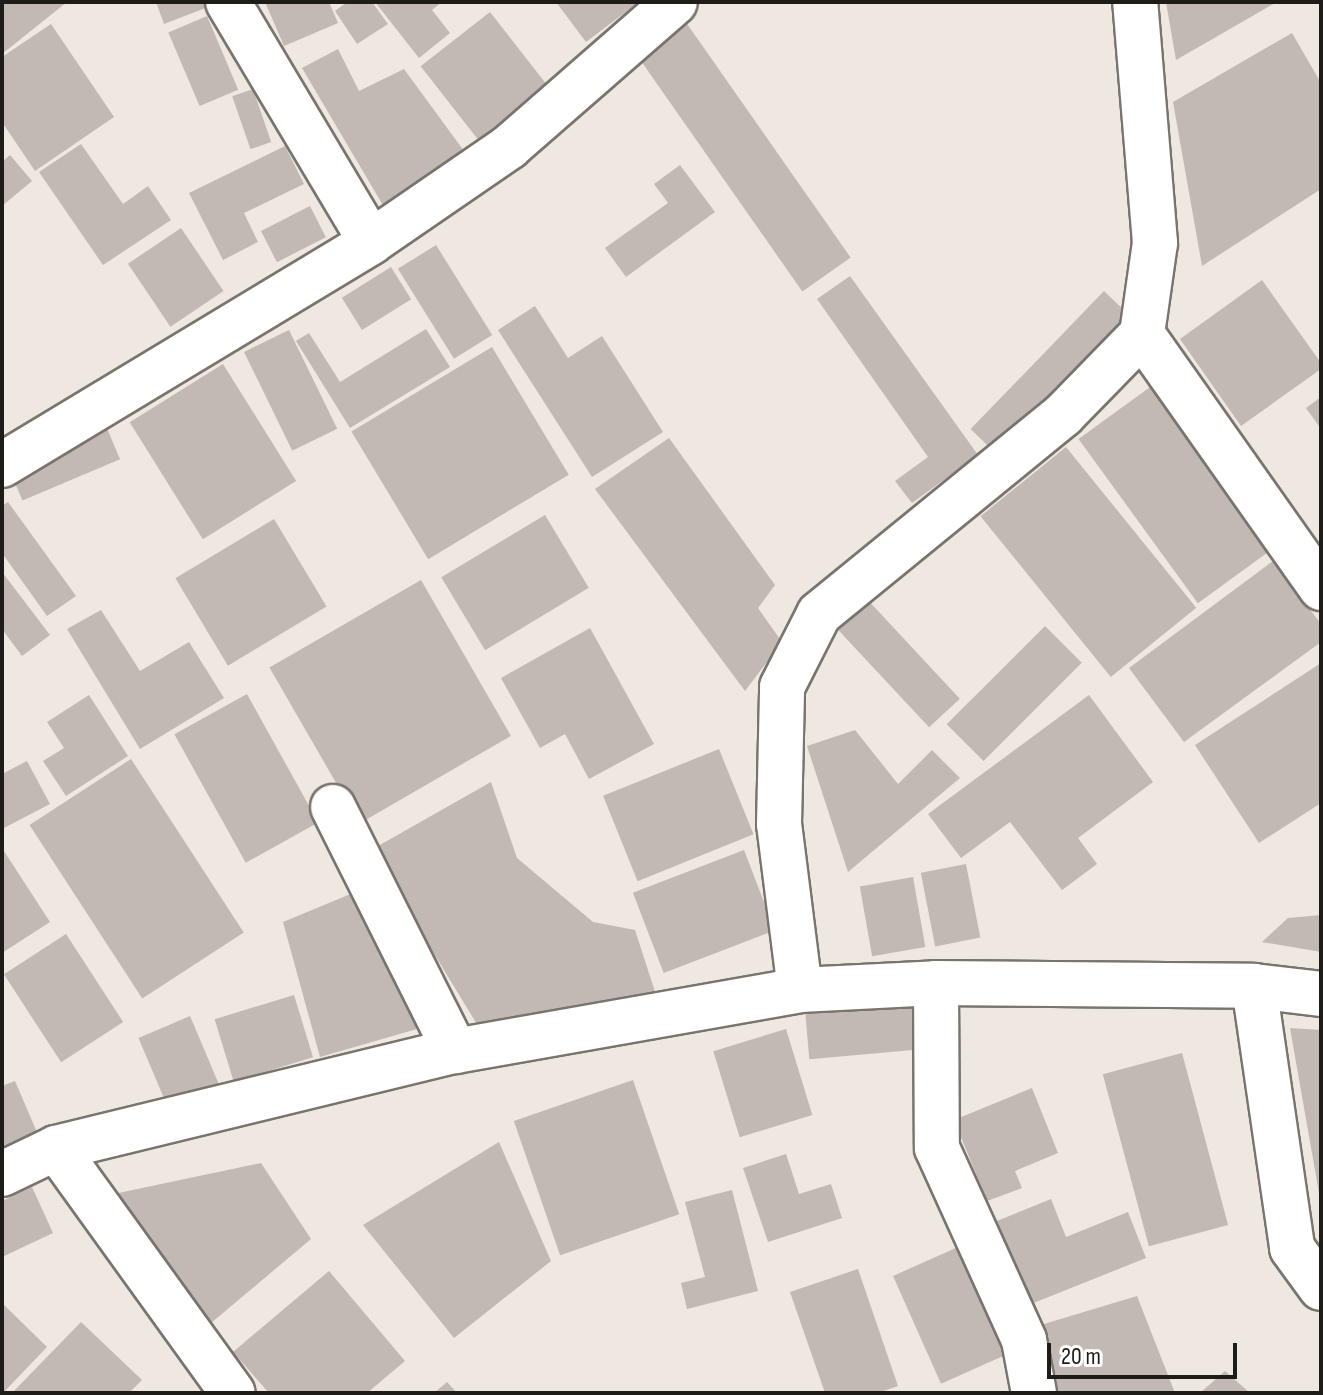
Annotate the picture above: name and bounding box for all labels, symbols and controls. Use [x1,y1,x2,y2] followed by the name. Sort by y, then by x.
[1051,1327,1241,1377] scale bar
[1061,1342,1101,1371] text: 20 m

